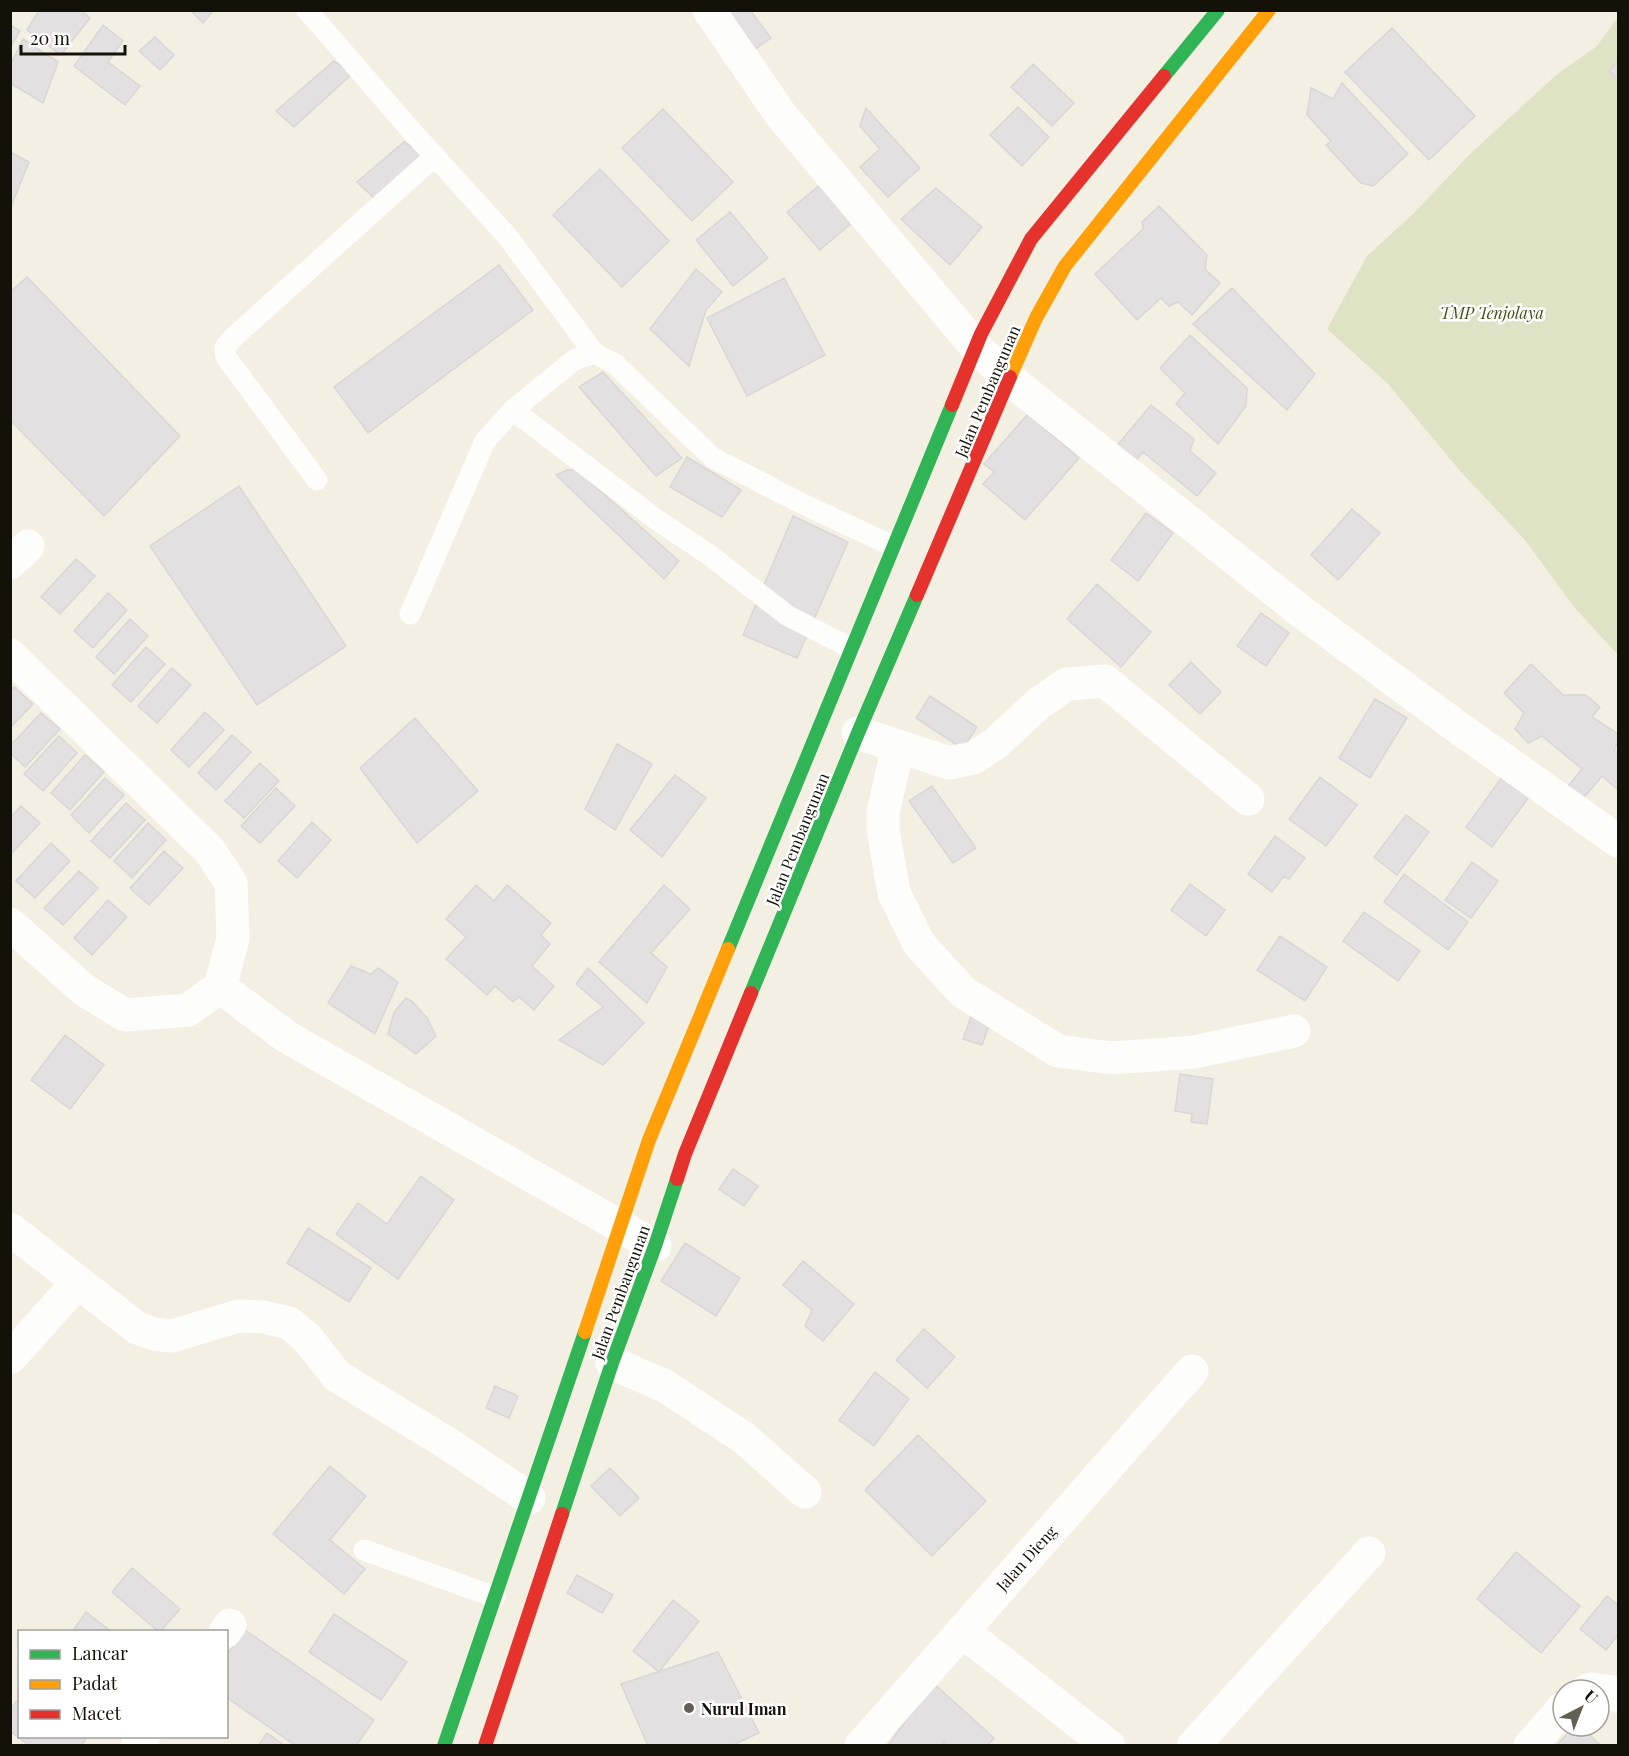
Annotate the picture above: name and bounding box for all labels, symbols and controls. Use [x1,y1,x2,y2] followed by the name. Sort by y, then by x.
[21,18,124,56] scale bar
[30,26,70,50] text: 20 m
[1440,302,1544,323] park label: TMP Tenjolaya
[949,321,1024,461] street label: Jalan Pembangunan
[760,769,833,910] street label: Jalan Pembangunan
[586,1221,654,1363] street label: Jalan Pembangunan
[990,1520,1061,1596] street label: Jalan Dieng
[18,1630,228,1738] legend
[72,1641,128,1665] text: Lancar
[72,1671,118,1695] text: Padat
[1551,1678,1611,1738] north arrow
[1580,1685,1602,1708] text: U
[701,1698,787,1719] place label: Nurul Iman
[72,1701,121,1725] text: Macet
[682,1701,696,1715] marker: Nurul Iman

